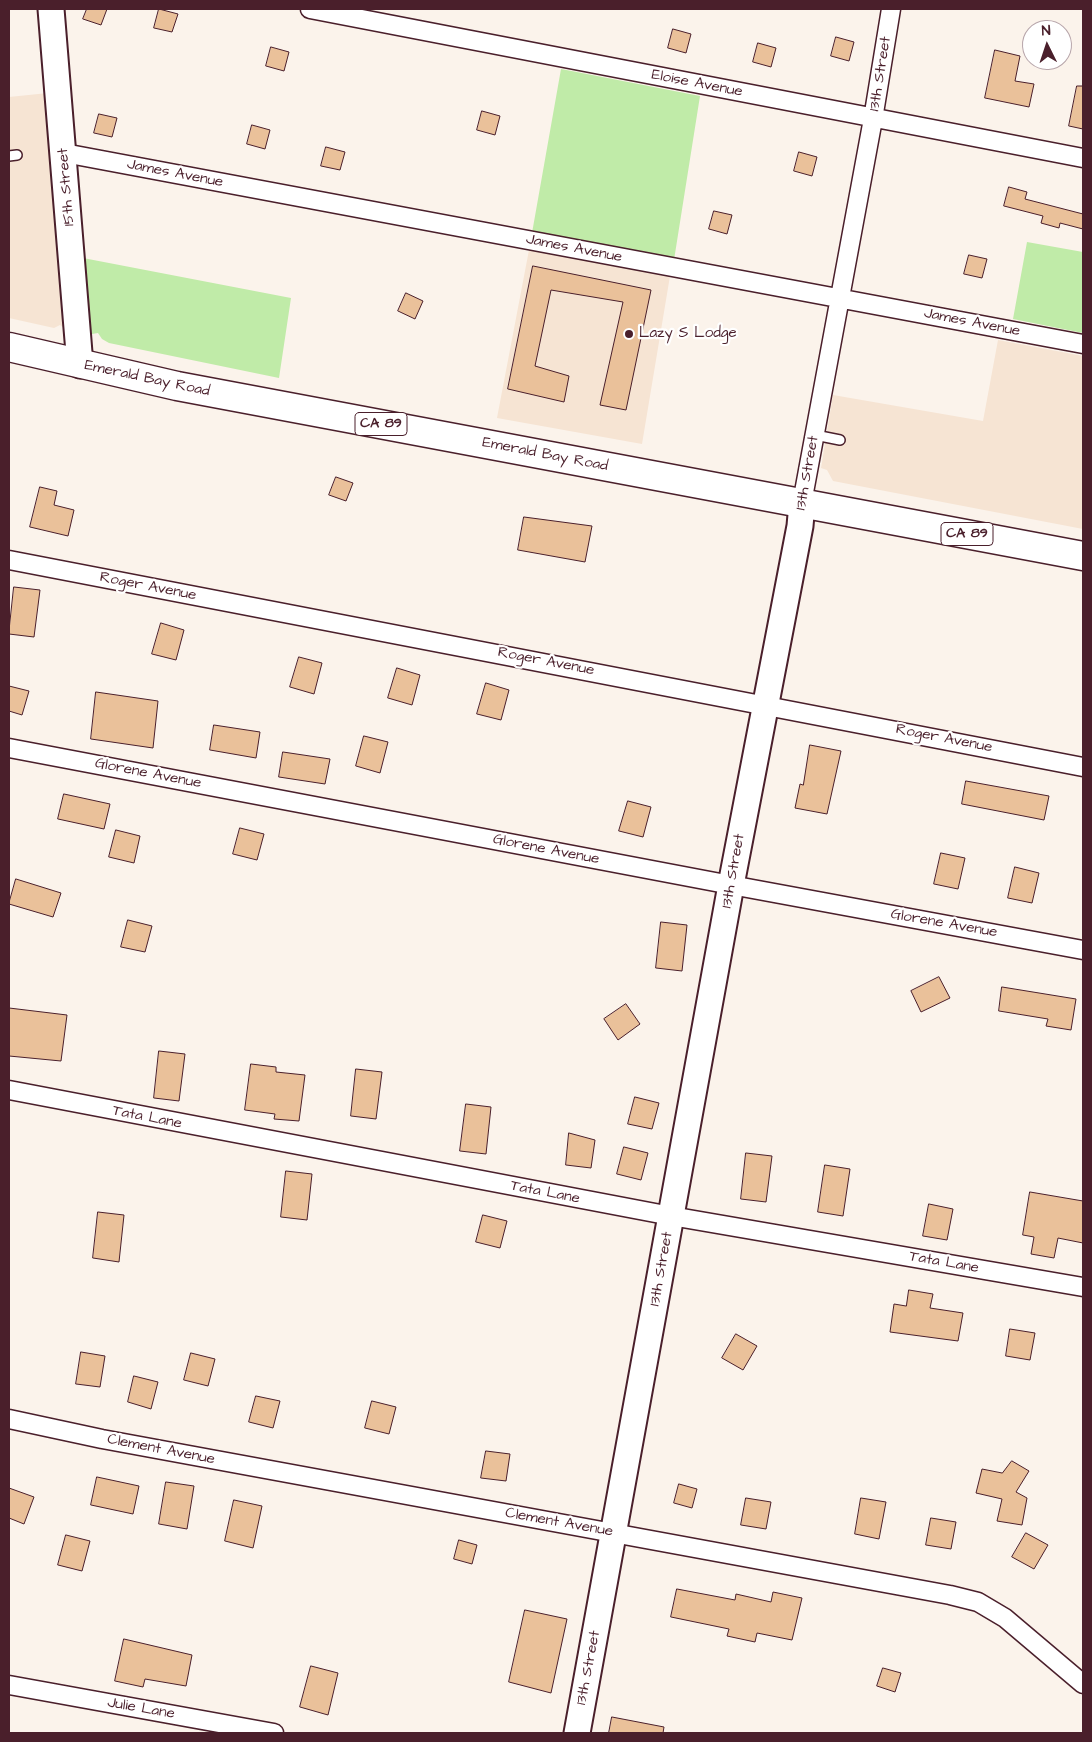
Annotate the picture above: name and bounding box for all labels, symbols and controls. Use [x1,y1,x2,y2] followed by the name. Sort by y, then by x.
[1022,20,1072,70] north arrow
[1041,21,1051,41] text: N
[866,35,896,113] street label: 13th Street
[650,66,744,102] street label: Eloise Avenue
[55,147,79,227] street label: 15th Street
[125,156,225,192] street label: James Avenue
[524,231,624,267] street label: James Avenue
[922,305,1022,341] street label: James Avenue
[639,325,737,343] place label: Lazy S Lodge
[623,328,635,340] marker: Lazy S Lodge
[83,357,211,401] street label: Emerald Bay Road
[355,412,407,436] road number: CA 89
[481,434,609,476] street label: Emerald Bay Road
[793,434,823,512] street label: 13th Street
[941,522,993,546] road number: CA 89
[98,569,198,605] street label: Roger Avenue
[496,644,596,680] street label: Roger Avenue
[894,721,994,757] street label: Roger Avenue
[93,755,203,793] street label: Glorene Avenue
[491,831,601,869] street label: Glorene Avenue
[719,832,749,910] street label: 13th Street
[889,906,999,942] street label: Glorene Avenue
[111,1102,183,1134] street label: Tata Lane
[509,1177,581,1209] street label: Tata Lane
[647,1230,677,1308] street label: 13th Street
[908,1248,980,1278] street label: Tata Lane
[106,1431,216,1469] street label: Clement Avenue
[504,1505,614,1541] street label: Clement Avenue
[573,1629,605,1707] street label: 13th Street
[106,1694,176,1724] street label: Julie Lane

